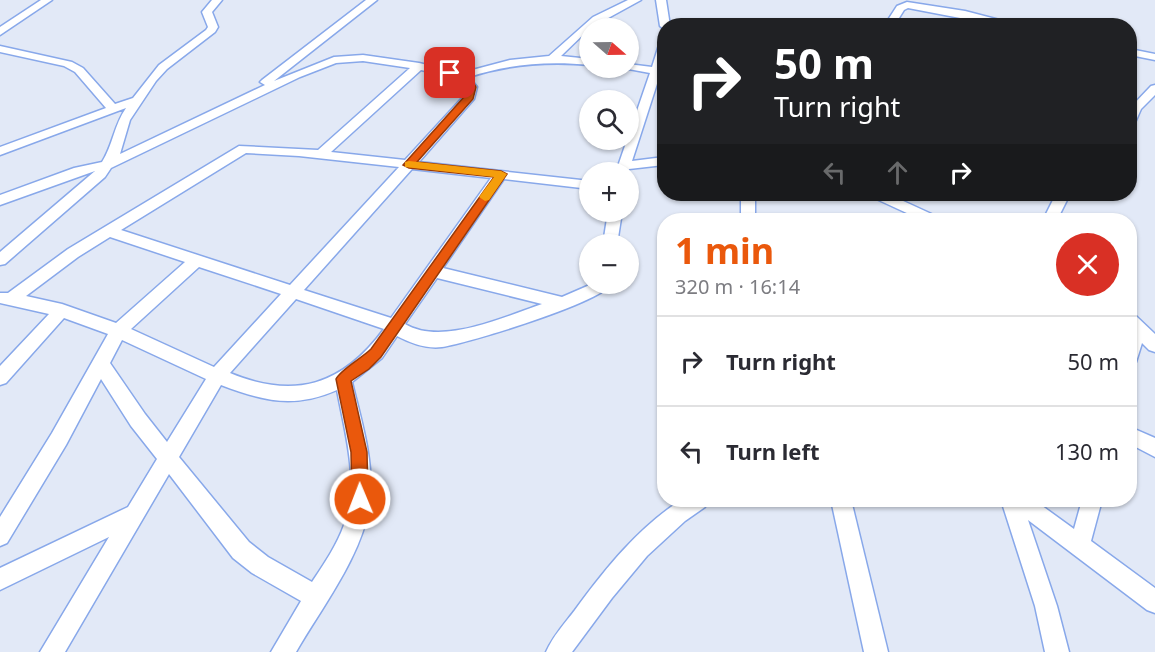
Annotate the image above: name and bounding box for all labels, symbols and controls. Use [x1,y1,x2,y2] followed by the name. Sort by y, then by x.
[579,18,639,78] north arrow
[579,18,639,294] map controls
[774,34,874,91] text: 50 m
[675,42,753,120] icon: right
[424,47,475,98] pin
[433,56,466,89] icon: arrive
[774,88,900,125] text: Turn right
[579,90,639,150] button: search
[818,156,851,189] icon: left
[881,156,914,189] icon: ahead
[944,156,977,189] icon: right
[579,162,639,222] button: +
[675,226,774,275] text: 1 min
[1056,233,1119,296] button: close
[579,234,639,294] button: −
[675,273,800,300] text: 320 m · 16:14
[675,345,708,378] icon: right
[726,346,836,376] text: Turn right
[1068,346,1119,376] text: 50 m
[675,435,708,468] icon: left
[726,436,820,466] text: Turn left
[1055,436,1119,466] text: 130 m
[328,467,392,531] position arrow

